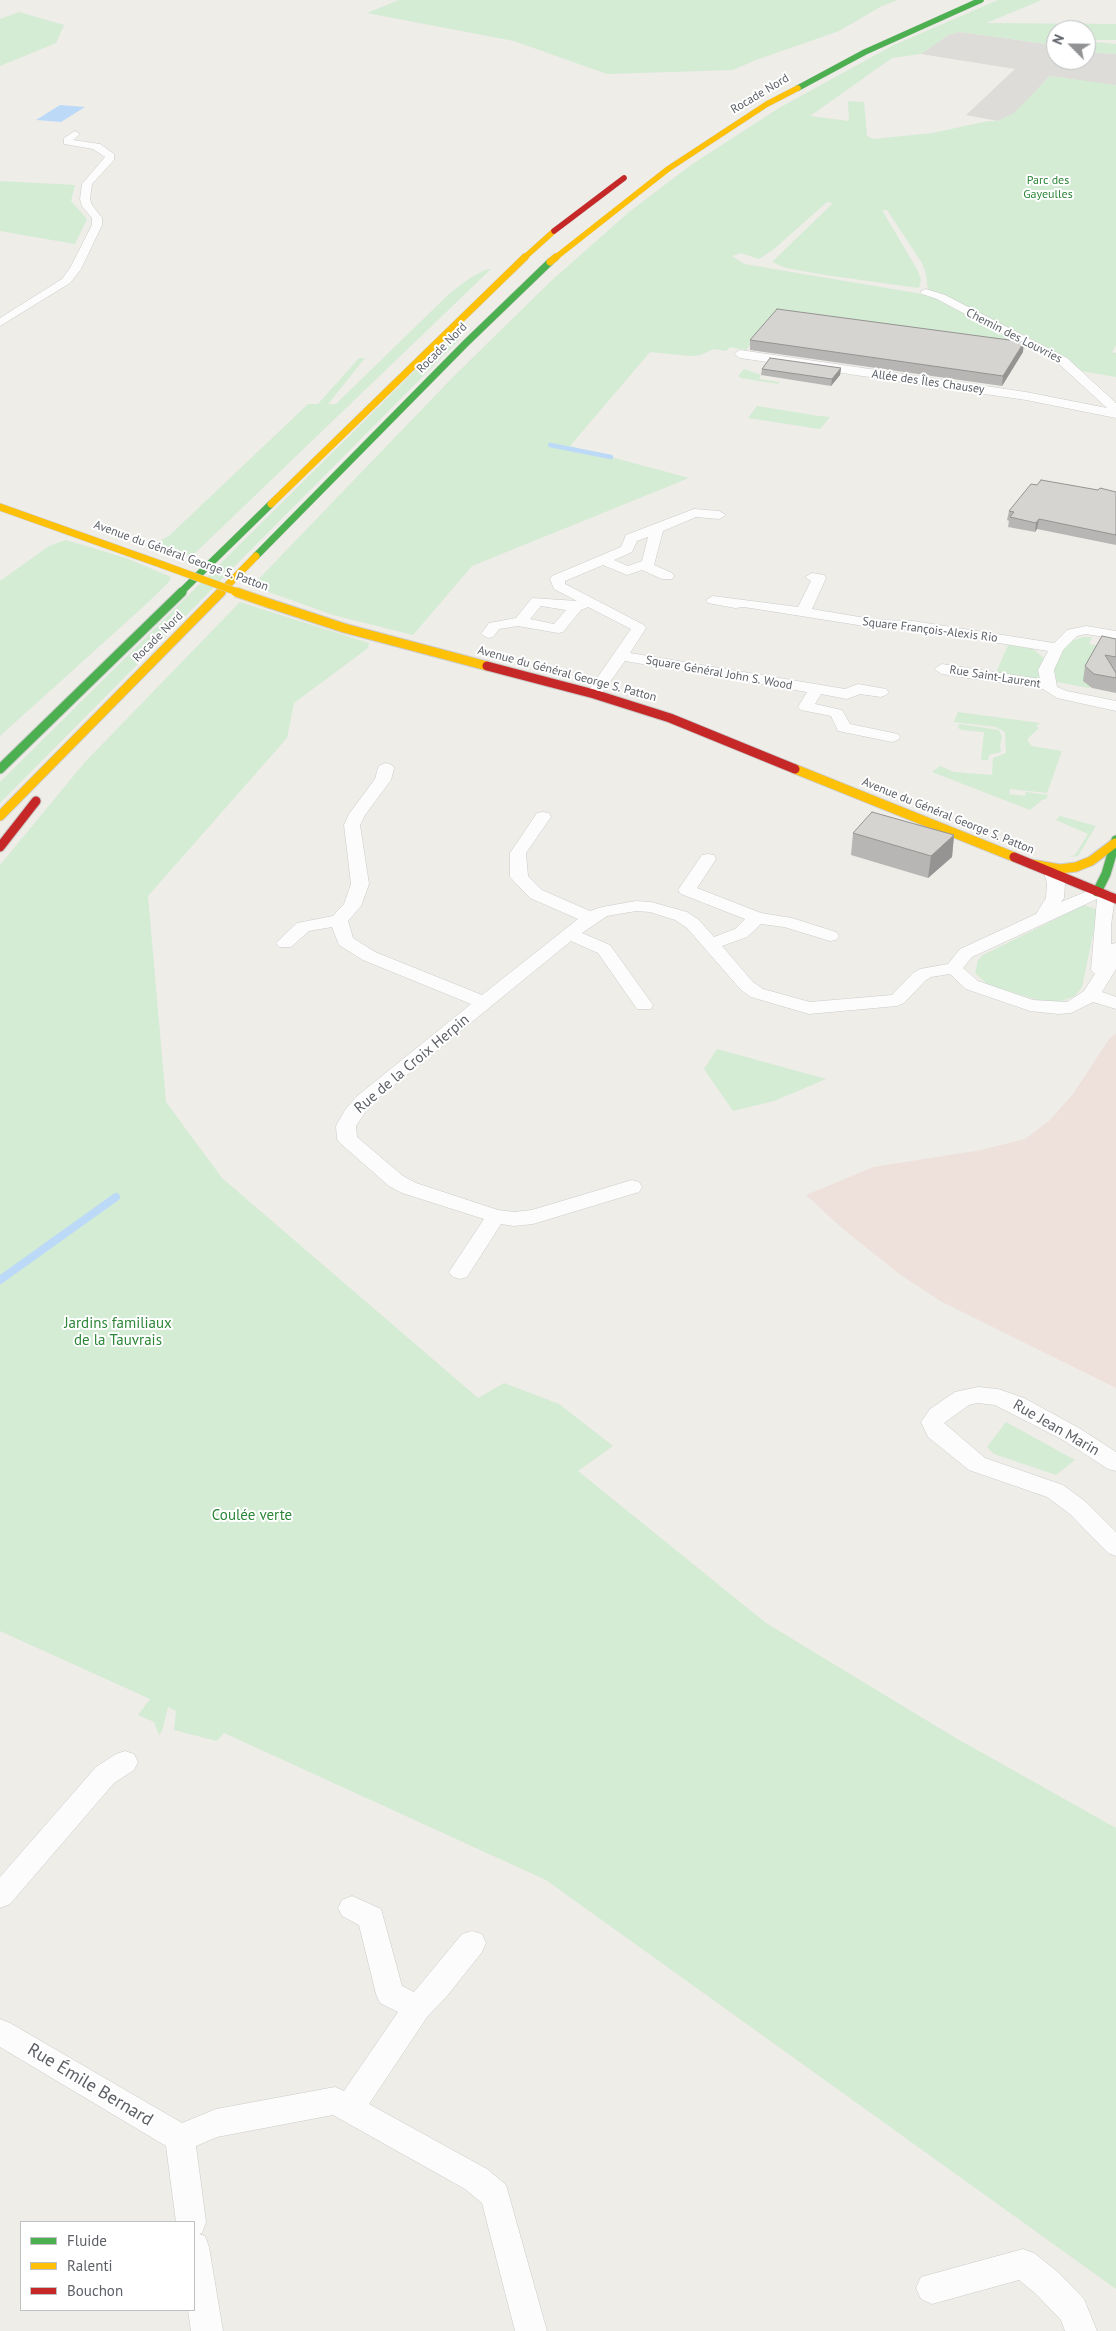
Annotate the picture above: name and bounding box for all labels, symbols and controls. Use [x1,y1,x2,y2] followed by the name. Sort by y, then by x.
[1046,20,1096,70] north arrow
[1048,32,1068,47] text: N
[728,71,792,117] street label: Rocade Nord
[1023,174,1073,202] park label: Parc des Gayeulles
[964,306,1064,366] street label: Chemin des Louvries
[414,320,470,376] street label: Rocade Nord
[871,367,985,397] street label: Allée des Îles Chausey
[92,518,270,594] street label: Avenue du Général George S. Patton
[130,609,186,665] street label: Rocade Nord
[861,615,999,645] street label: Square François-Alexis Rio
[476,643,658,705] street label: Avenue du Général George S. Patton
[645,653,793,693] street label: Square Général John S. Wood
[948,663,1042,691] street label: Rue Saint-Laurent
[860,775,1036,857] street label: Avenue du Général George S. Patton
[351,1011,473,1117] street label: Rue de la Croix Herpin
[64,1315,172,1350] park label: Jardins familiaux de la Tauvrais
[1010,1396,1102,1460] street label: Rue Jean Marin
[212,1507,292,1525] park label: Coulée verte
[23,2039,157,2131] street label: Rue Émile Bernard
[20,2221,195,2311] legend
[67,2231,107,2250] text: Fluide
[67,2256,113,2275] text: Ralenti
[67,2281,123,2300] text: Bouchon

